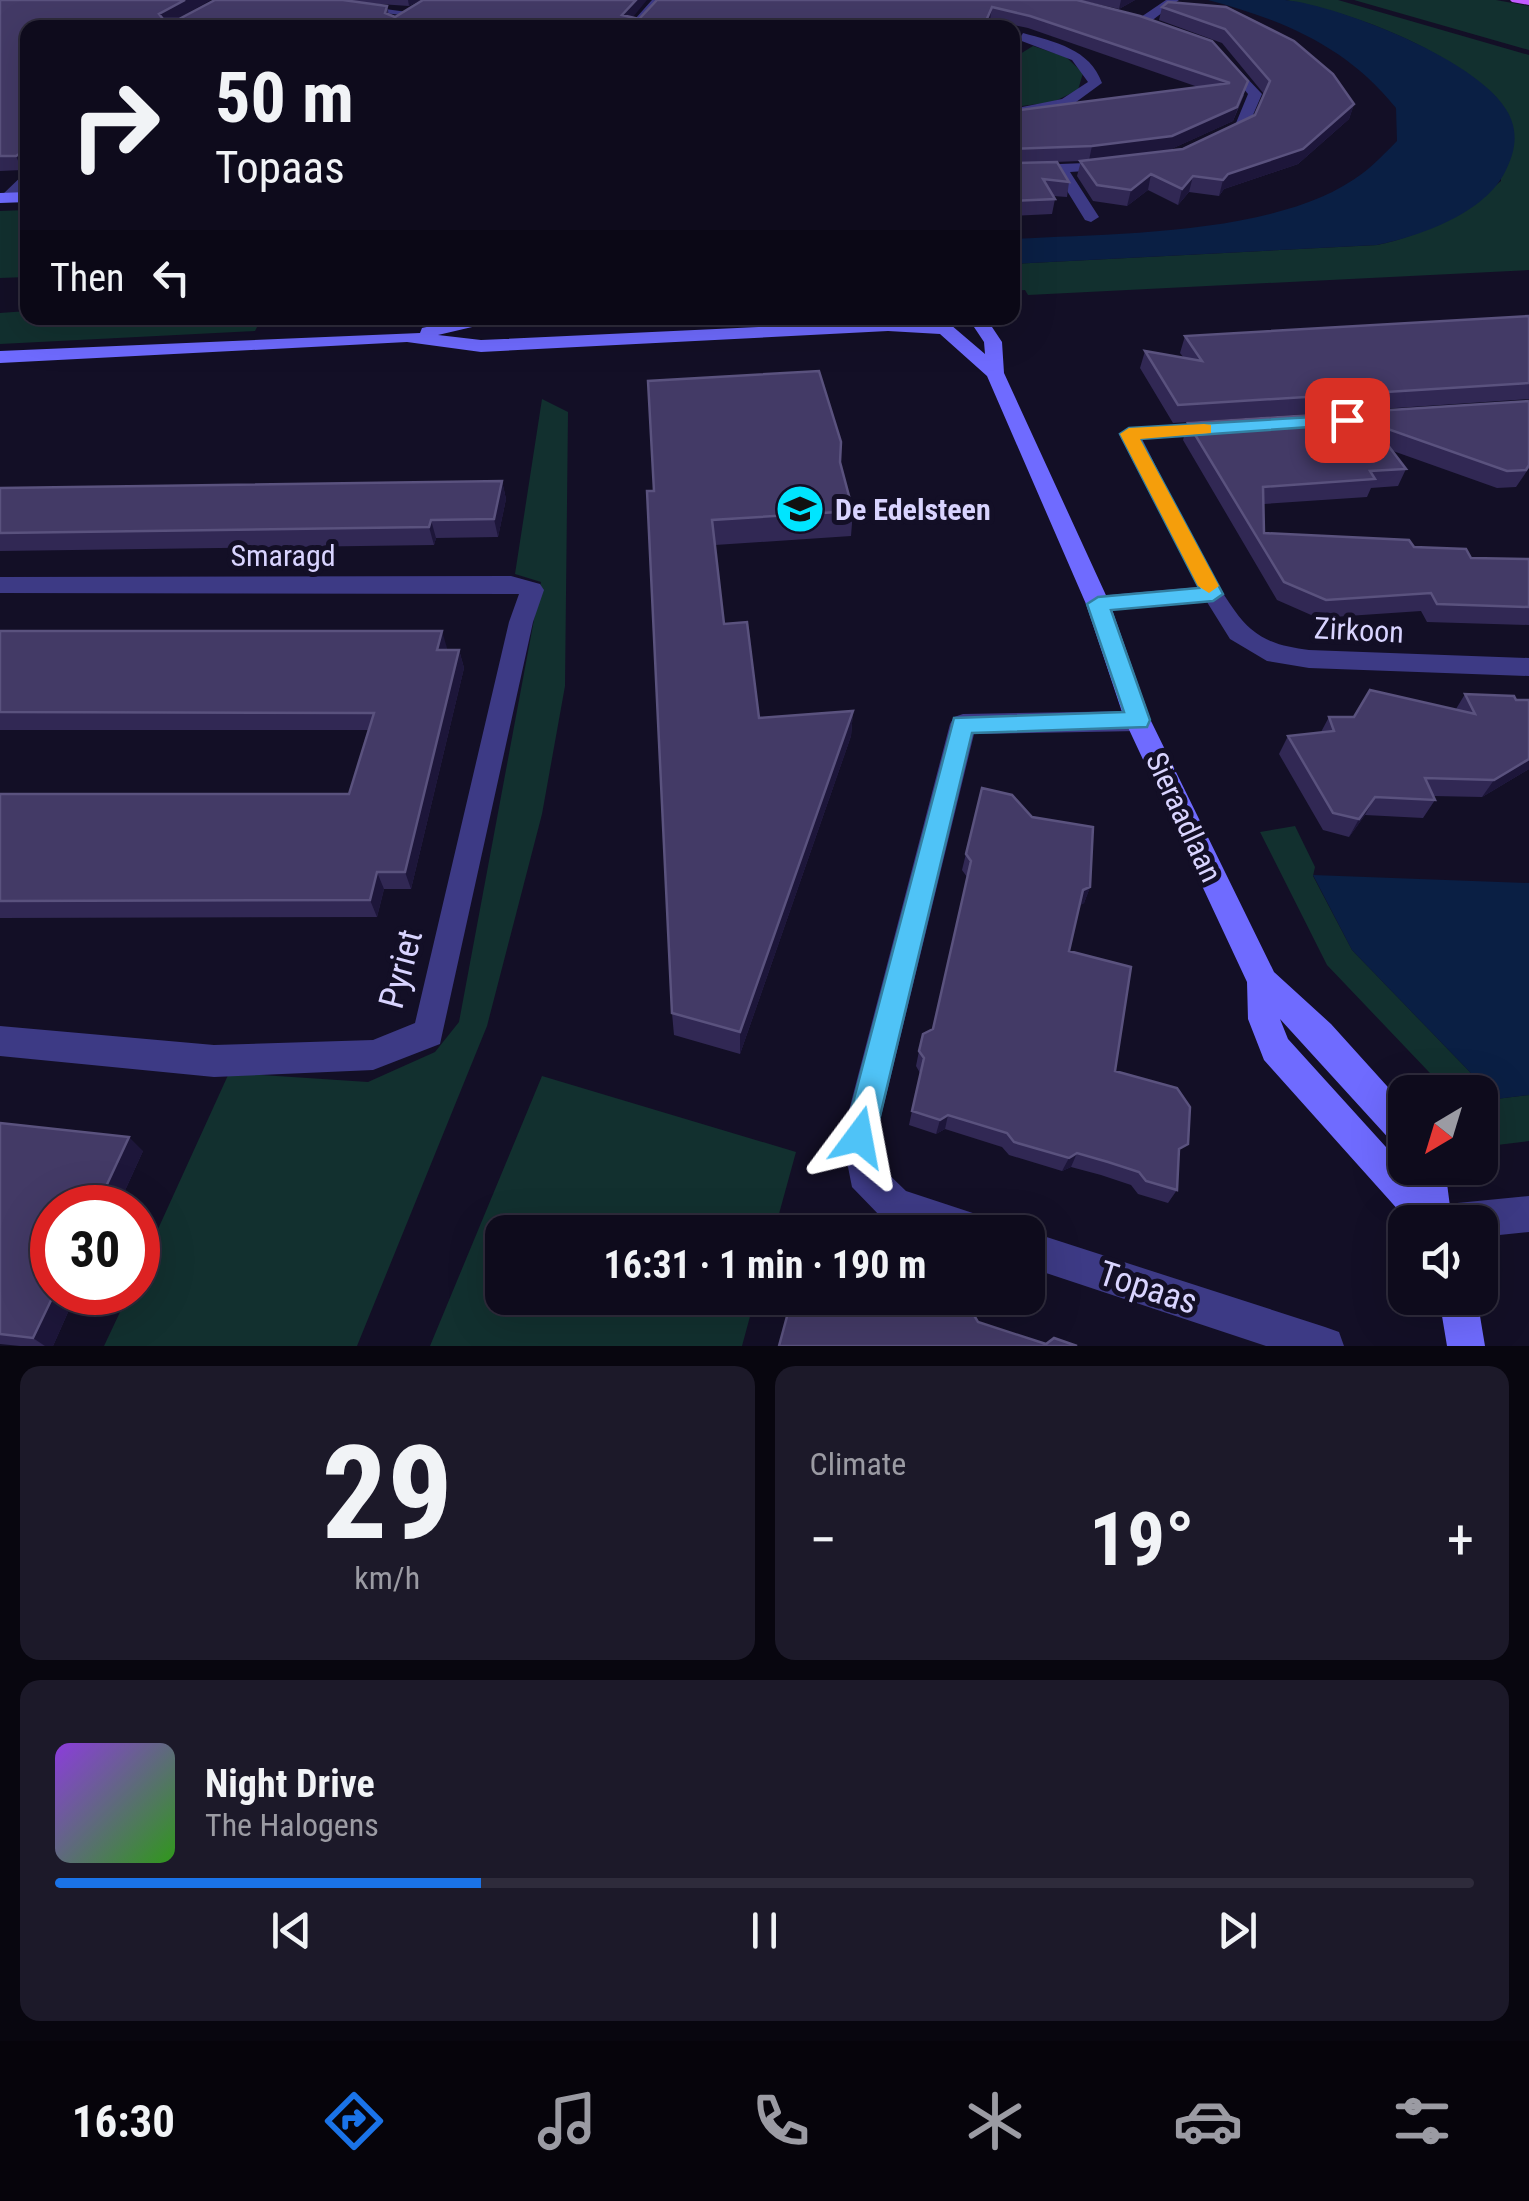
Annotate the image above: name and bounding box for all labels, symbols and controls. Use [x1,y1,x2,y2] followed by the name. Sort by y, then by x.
[215,57,354,139] text: 50 m
[50,60,180,190] icon: right
[215,141,345,194] text: Topaas
[144,250,199,305] icon: left
[50,256,124,300] text: Then
[1305,378,1390,463] pin
[1320,393,1375,448] icon: arrive
[774,483,826,535] school or university icon: De Edelsteen
[835,492,991,527] place label: De Edelsteen
[230,538,336,573] street label: Smaragd
[1313,610,1405,650] street label: Zirkoon
[1139,747,1229,887] street label: Sieraadlaan
[371,925,431,1013] street label: Pyriet
[1388,1075,1498,1185] north arrow
[1388,1075,1498,1315] map controls
[807,1085,911,1189] position arrow
[30,1185,160,1315] speed limit sign: 30
[1388,1205,1498,1315] button: sound
[604,1243,926,1287] text: 16:31 · 1 min · 190 m
[1094,1253,1202,1323] street label: Topaas
[322,1417,453,1570] text: 29
[810,1445,906,1483] text: Climate
[1089,1495,1194,1583] text: 19°
[810,1508,837,1572] text: −
[1447,1508,1474,1572] text: +
[354,1559,420,1597] text: km/h
[205,1762,375,1806] text: Night Drive
[205,1806,379,1844] text: The Halogens
[264,1903,319,1958] icon: previous
[737,1903,792,1958] icon: pause
[1210,1903,1265,1958] icon: next
[319,2086,389,2156] icon: directions
[532,2086,602,2156] icon: music
[746,2086,816,2156] icon: phone
[960,2086,1030,2156] icon: climate
[1173,2086,1243,2156] icon: car
[1387,2086,1457,2156] icon: filters
[72,2095,175,2148] text: 16:30

